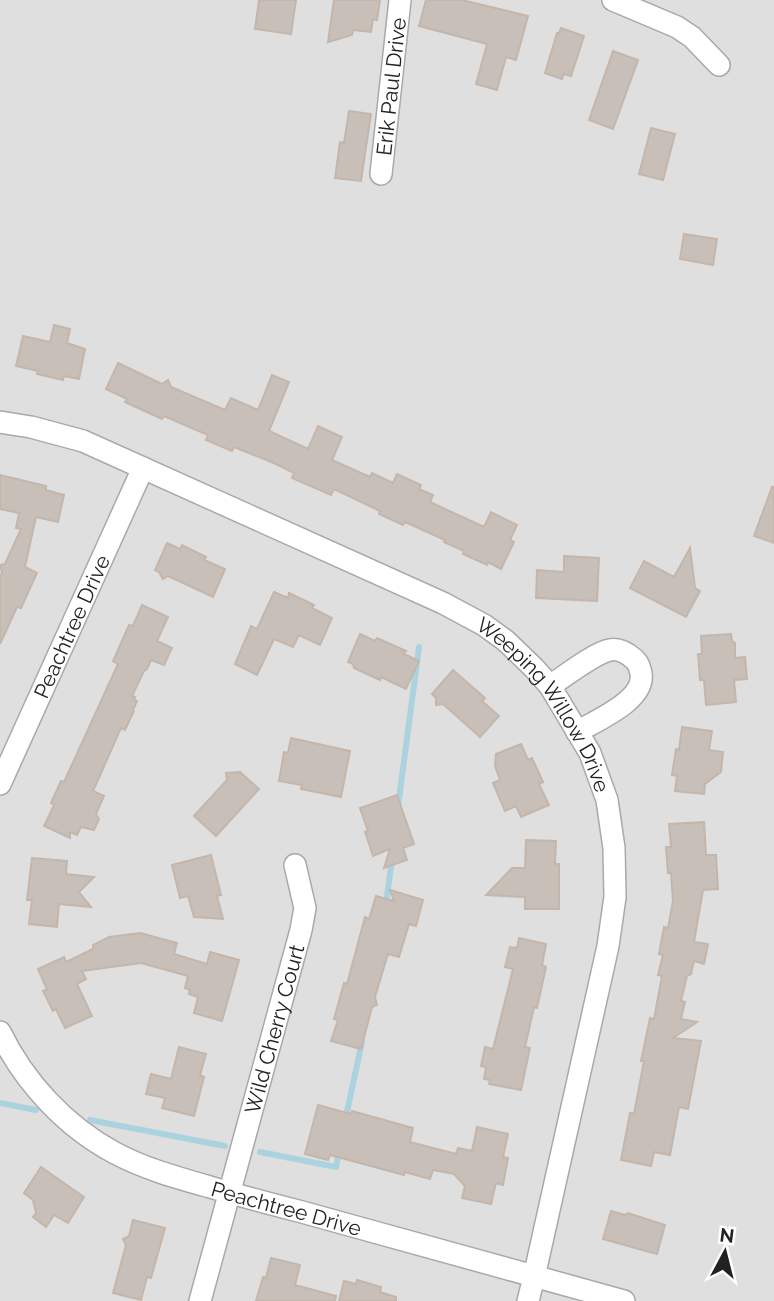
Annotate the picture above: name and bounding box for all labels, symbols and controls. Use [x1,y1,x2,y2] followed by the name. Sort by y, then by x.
[371,16,411,157] street label: Erik Paul Drive
[28,551,115,702] street label: Peachtree Drive
[472,611,616,795] street label: Weeping Willow Drive
[239,941,309,1116] street label: Wild Cherry Court
[208,1176,364,1241] street label: Peachtree Drive
[690,1217,760,1287] north arrow
[719,1223,736,1247] text: N

